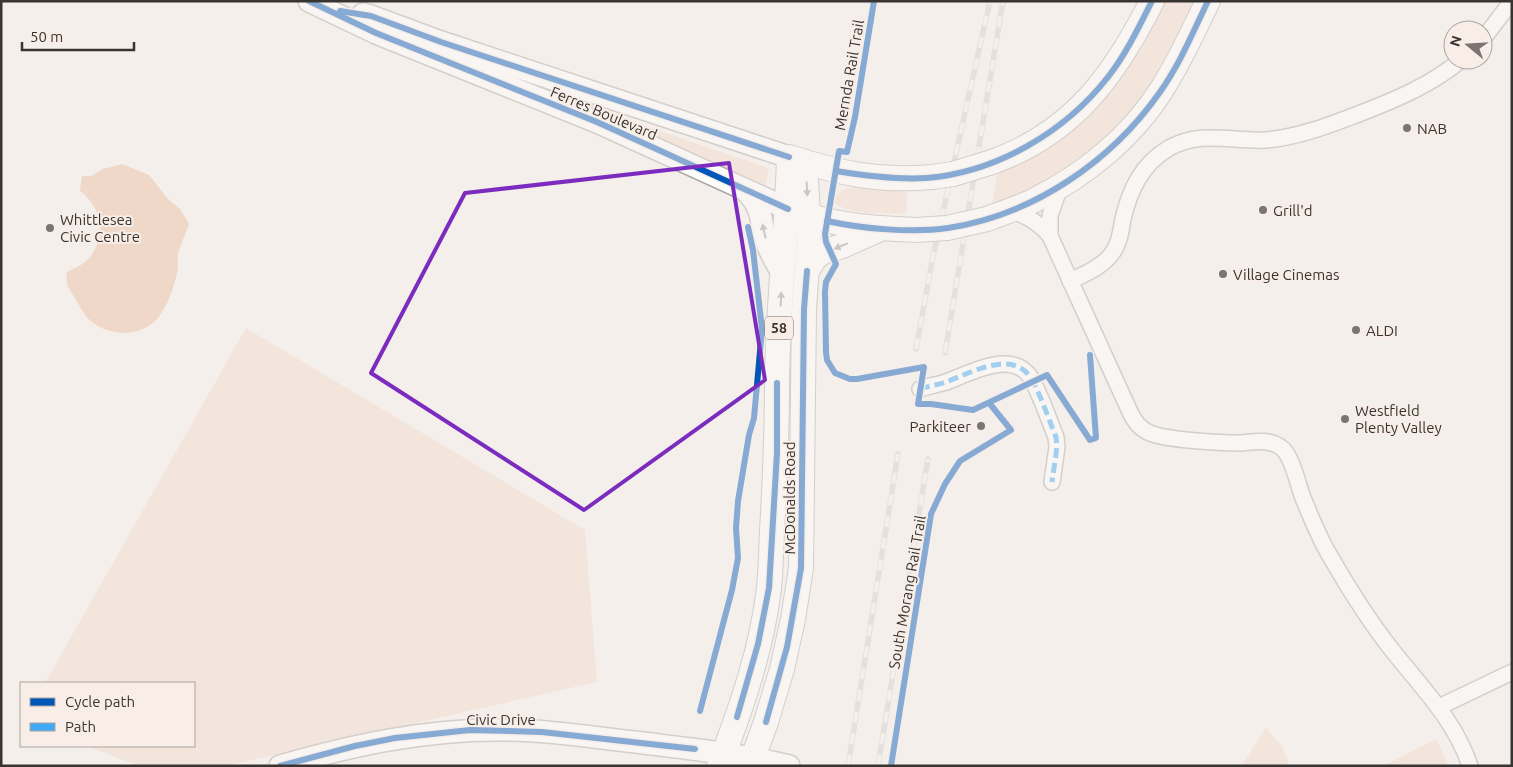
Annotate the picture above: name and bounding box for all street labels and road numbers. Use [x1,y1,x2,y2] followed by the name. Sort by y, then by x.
[831,18,867,132] street label: Mernda Rail Trail
[548,83,660,143] street label: Ferres Boulevard
[765,316,793,339] road number: 58
[781,442,798,554] street label: McDonalds Road
[885,514,929,670] street label: South Morang Rail Trail
[466,711,536,728] street label: Civic Drive

